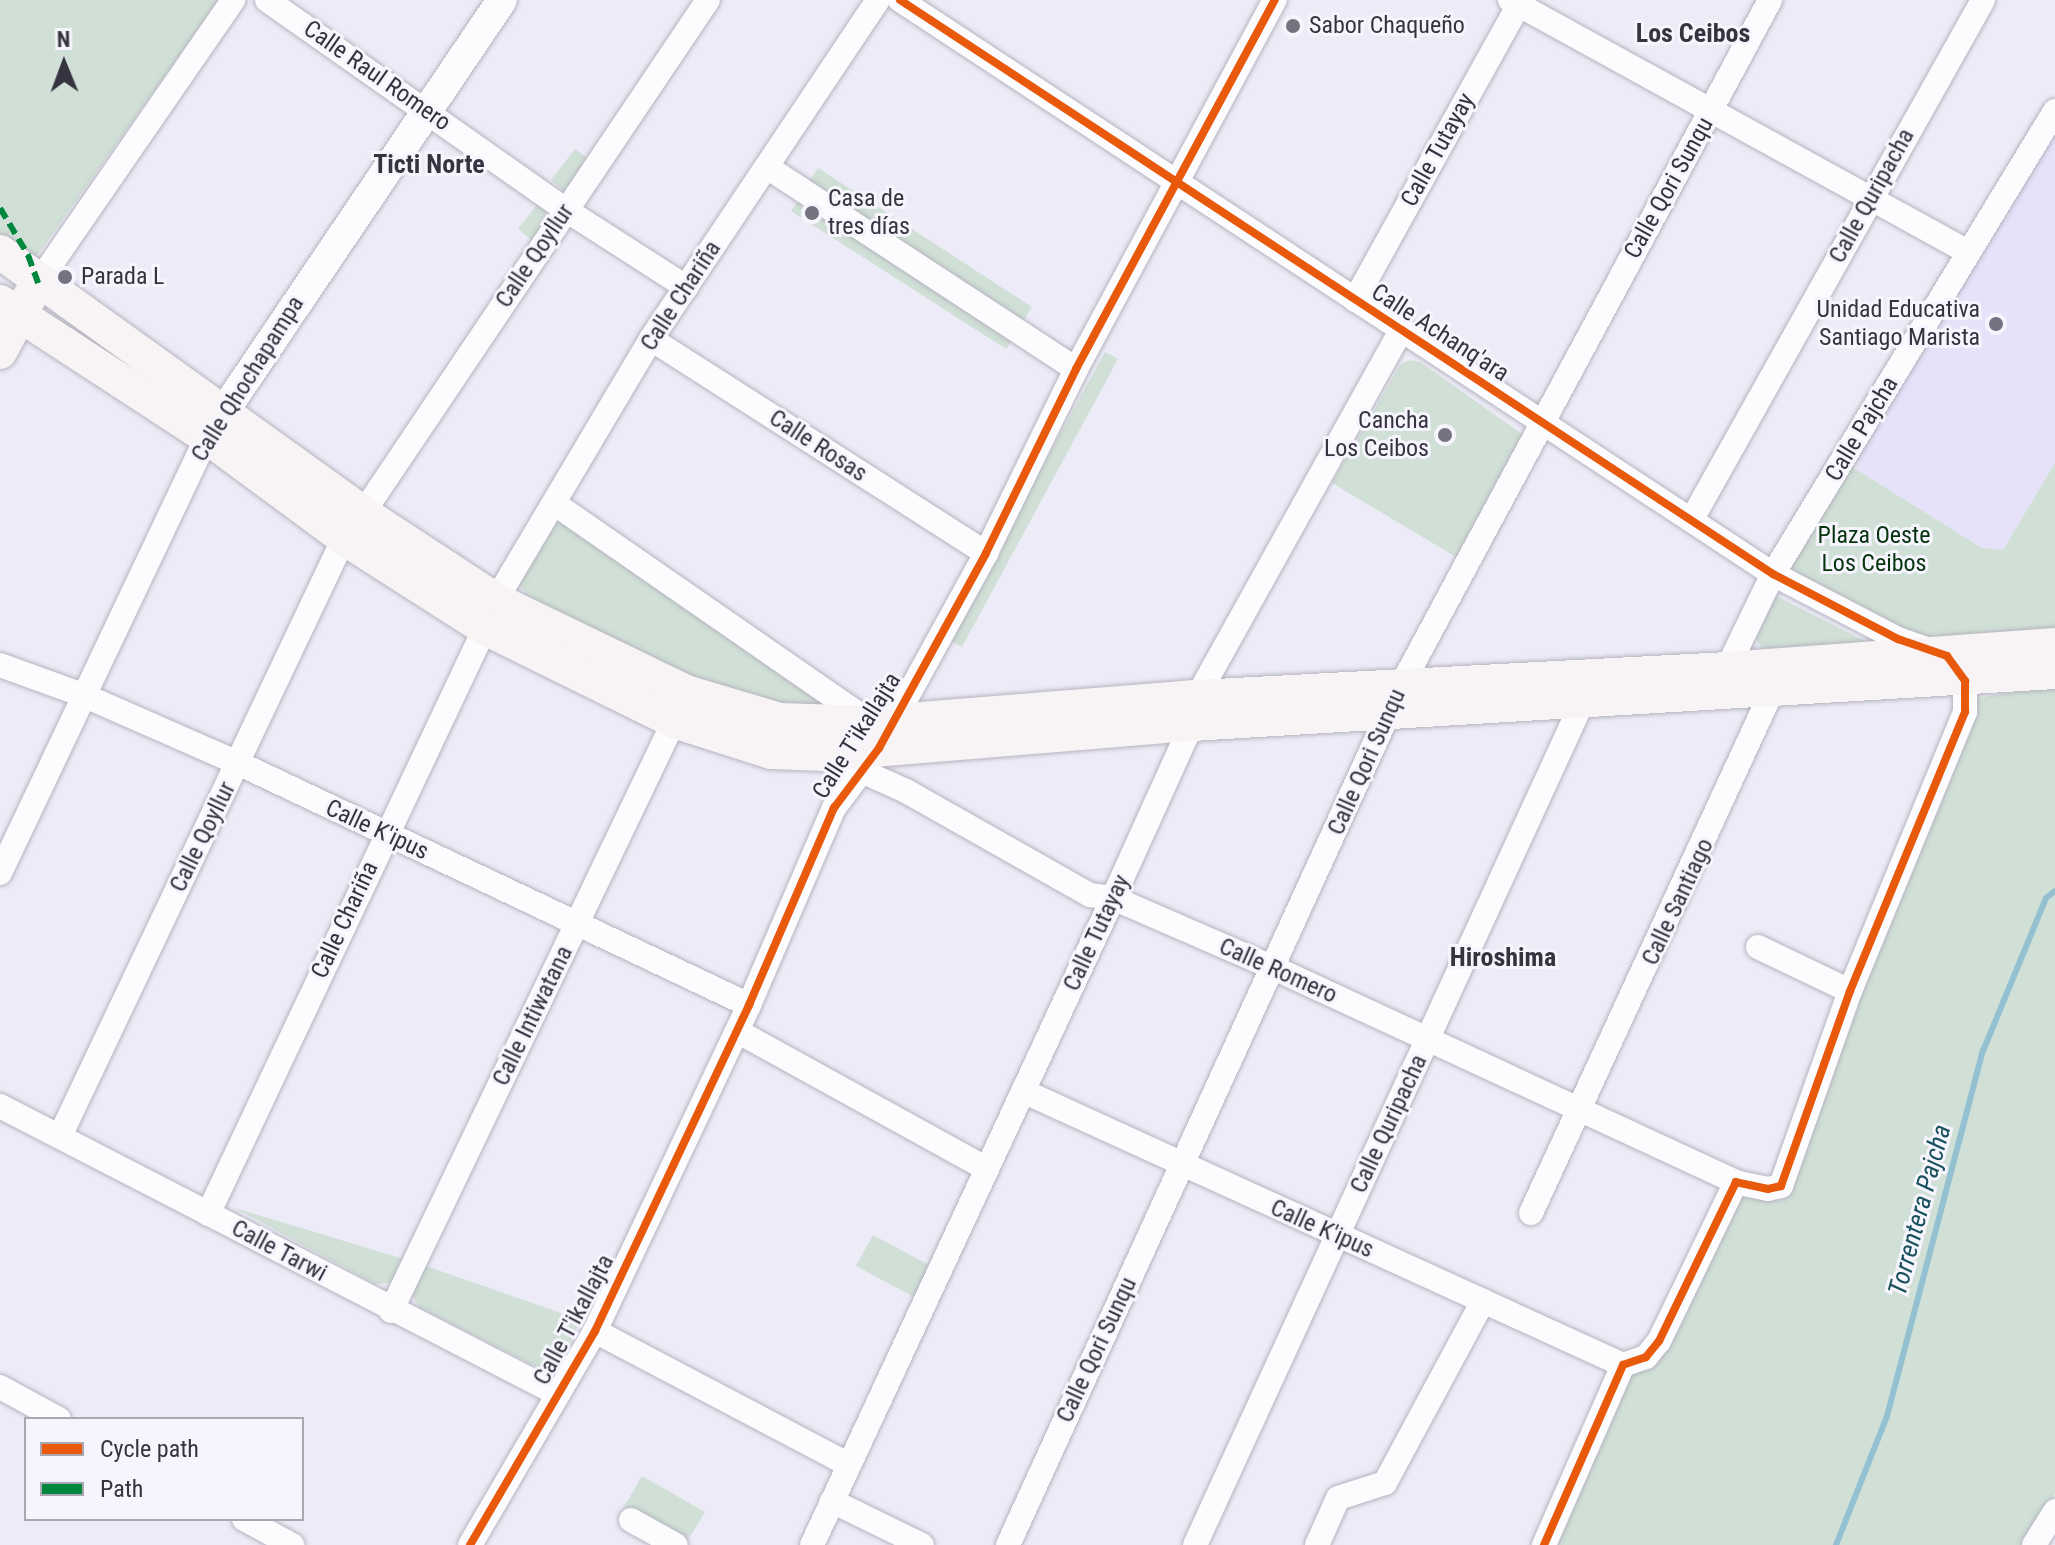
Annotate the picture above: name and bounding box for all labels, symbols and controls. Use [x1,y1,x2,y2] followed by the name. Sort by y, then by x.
[1309,12,1465,40] place label: Sabor Chaqueño
[298,15,456,137] street label: Calle Raul Romero
[1284,17,1302,35] marker: Sabor Chaqueño
[1636,18,1750,50] district label: Los Ceibos
[24,24,104,104] north arrow
[57,27,71,52] text: N
[1395,88,1481,212] street label: Calle Tutayay
[1618,112,1720,264] street label: Calle Qori Sunqu
[1823,124,1921,268] street label: Calle Quripacha
[373,149,485,181] district label: Ticti Norte
[828,185,910,241] place label: Casa de tres días
[490,199,580,313] street label: Calle Qoyllur
[803,204,821,222] marker: Casa de tres días
[635,236,727,356] street label: Calle Chariña
[81,263,164,291] place label: Parada L
[56,268,74,286] marker: Parada L
[1366,278,1514,388] street label: Calle Achanq'ara
[185,291,311,467] street label: Calle Qhochapampa
[1817,296,1980,352] place label: Unidad Educativa Santiago Marista
[1987,315,2005,333] marker: Unidad Educativa Santiago Marista
[1820,371,1904,487] street label: Calle Pajcha
[764,404,872,488] street label: Calle Rosas
[1324,407,1429,463] place label: Cancha Los Ceibos
[1436,426,1454,444] marker: Cancha Los Ceibos
[1818,522,1930,578] park label: Plaza Oeste Los Ceibos
[807,667,907,805] street label: Calle T'ikallajta
[1322,684,1412,840] street label: Calle Qori Sunqu
[164,777,242,897] street label: Calle Qoyllur
[321,794,433,866] street label: Calle K'ipus
[1636,834,1720,970] street label: Calle Santiago
[305,857,385,983] street label: Calle Chariña
[1057,870,1137,996] street label: Calle Tutayay
[1215,932,1341,1010] street label: Calle Romero
[487,941,579,1091] street label: Calle Intiwatana
[1450,942,1556,974] district label: Hiroshima
[1344,1050,1434,1198] street label: Calle Quripacha
[1882,1121,1958,1299] water label: Torrentera Pajcha
[1266,1193,1378,1265] street label: Calle K'ipus
[226,1214,332,1288] street label: Calle Tarwi
[528,1250,620,1390] street label: Calle T'ikallajta
[1051,1273,1143,1427] street label: Calle Qori Sunqu
[24,1417,304,1521] legend
[100,1435,199,1463] text: Cycle path
[100,1475,143,1503] text: Path

